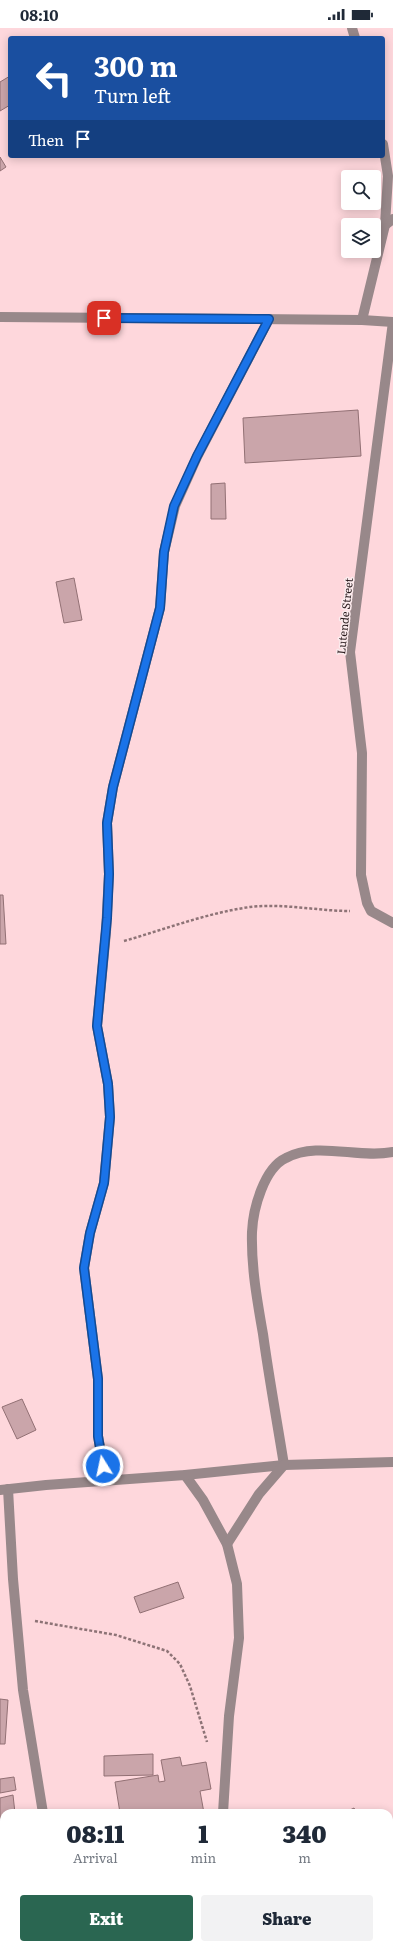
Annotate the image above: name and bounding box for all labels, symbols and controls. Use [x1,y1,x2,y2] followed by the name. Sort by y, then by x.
[20,3,58,26] text: 08:10
[94,44,178,86] text: 300 m
[28,52,80,104] icon: left
[94,82,171,109] text: Turn left
[28,128,64,151] text: Then
[72,128,94,150] icon: arrive
[341,170,381,258] map controls
[341,170,381,210] button: search
[341,218,381,258] button: layers
[87,301,121,335] pin
[93,307,115,329] icon: arrive
[332,577,356,655] street label: Lutende Street
[82,1445,124,1487] position arrow
[66,1815,124,1850] text: 08:11
[198,1815,208,1850] text: 1
[283,1815,327,1850] text: 340
[73,1848,118,1867] text: Arrival
[191,1848,216,1867] text: min
[298,1848,311,1867] text: m
[20,1895,193,1941] button: Exit
[201,1895,373,1941] button: Share

